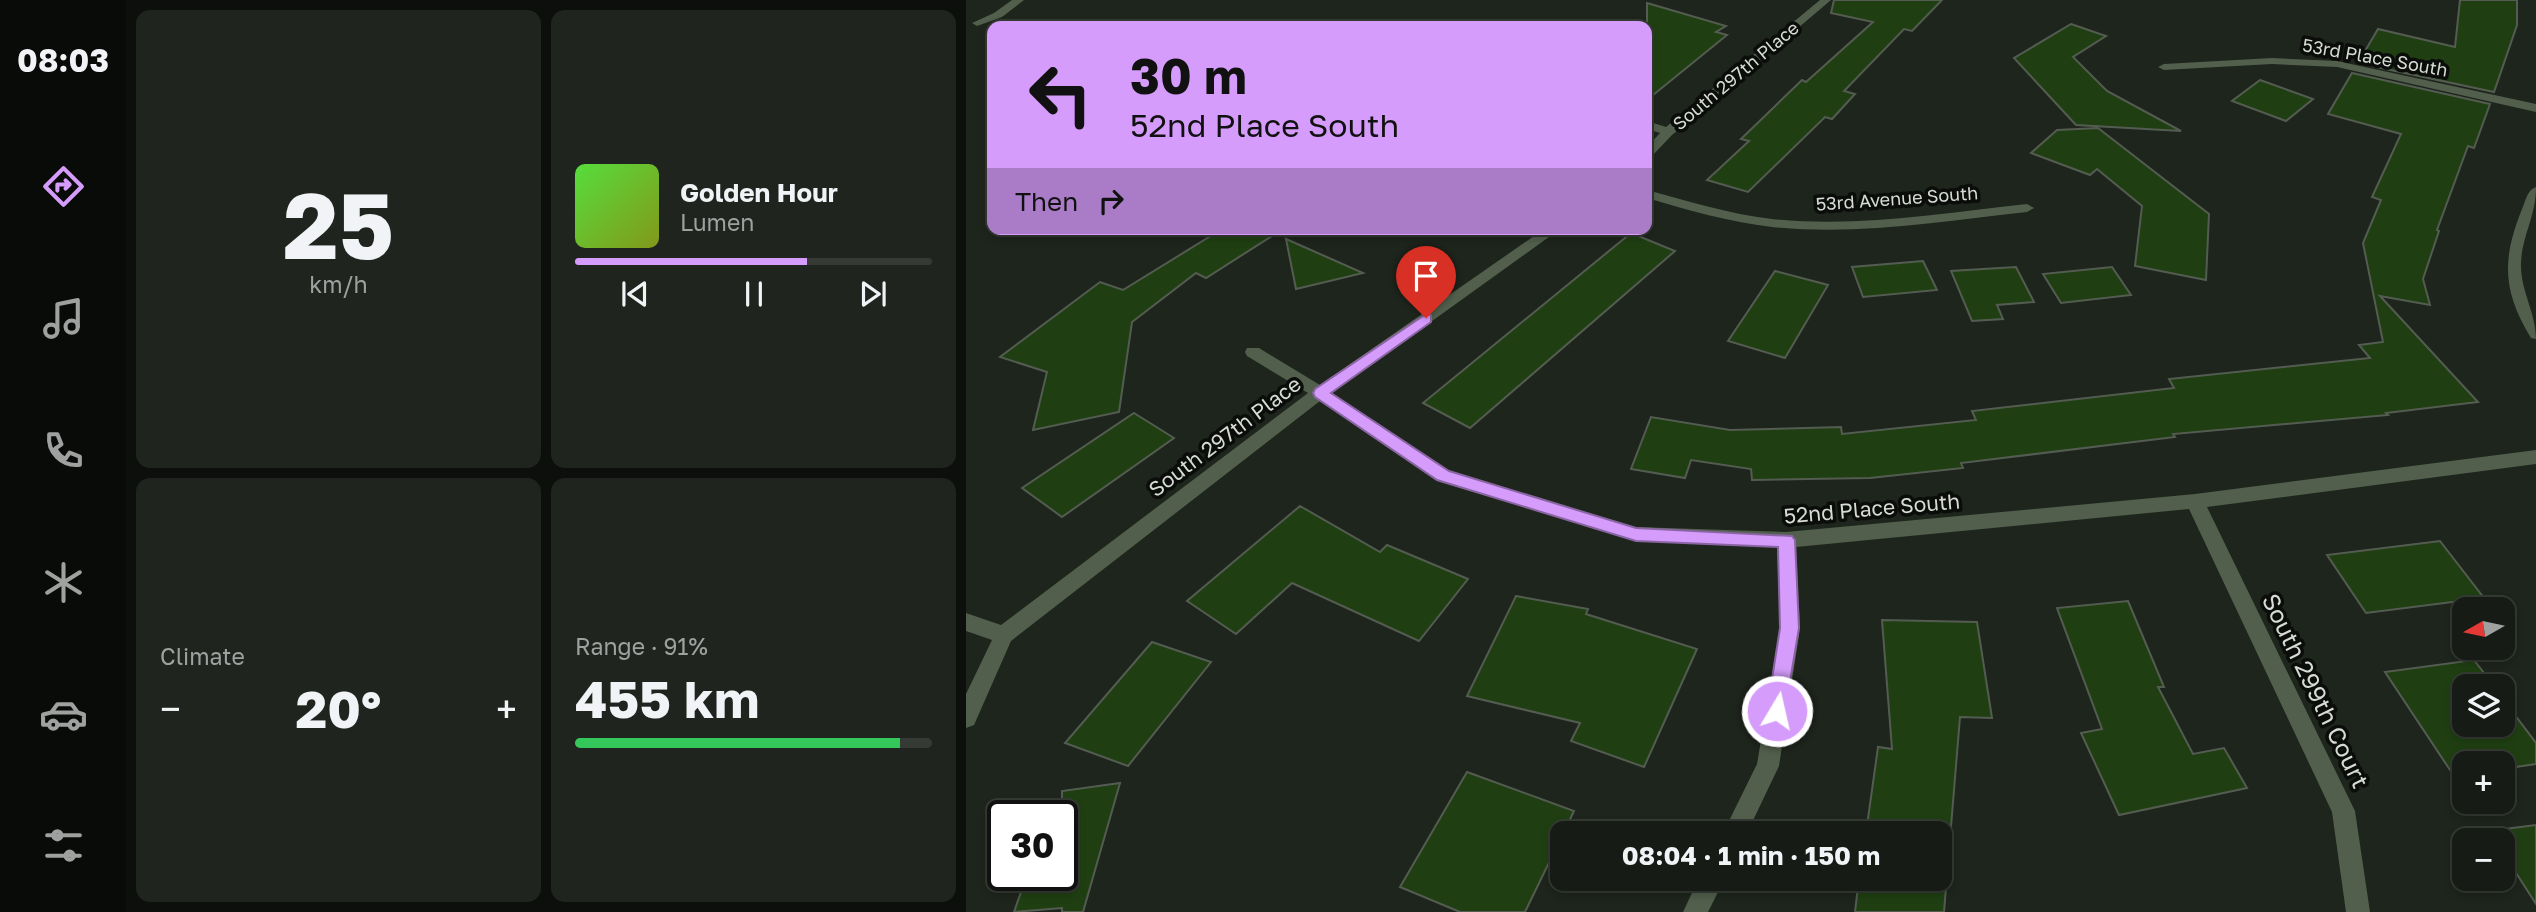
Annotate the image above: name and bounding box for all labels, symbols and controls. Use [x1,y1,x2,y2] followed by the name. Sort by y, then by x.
[1668,16,1803,134] street label: South 297th Place
[2301,33,2450,81] street label: 53rd Place South
[17,41,109,79] text: 08:03
[1130,46,1247,105] text: 30 m
[1015,49,1106,140] icon: left
[1130,106,1399,144] text: 52nd Place South
[39,162,88,211] icon: directions
[283,170,394,279] text: 25
[680,177,838,208] text: Golden Hour
[1815,181,1979,215] street label: 53rd Avenue South
[1092,182,1130,220] icon: right
[1015,186,1078,217] text: Then
[680,208,754,236] text: Lumen
[1396,246,1456,318] pin
[1407,257,1445,295] icon: arrive
[309,270,368,298] text: km/h
[616,275,654,313] icon: previous
[735,275,773,313] icon: pause
[854,275,892,313] icon: next
[39,294,88,343] icon: music
[1143,370,1306,502] street label: South 297th Place
[39,426,88,475] icon: phone
[1783,487,1961,529] street label: 52nd Place South
[39,558,88,607] icon: climate
[2257,588,2376,792] street label: South 299th Court
[2452,597,2515,660] north arrow
[2452,597,2515,891] map controls
[575,632,708,660] text: Range · 91%
[160,642,245,670] text: Climate
[575,667,760,729] text: 455 km
[1740,674,1814,748] position arrow
[2452,674,2515,737] button: layers
[296,677,381,739] text: 20°
[160,686,181,731] text: −
[496,686,517,731] text: +
[39,690,88,739] icon: car
[2452,751,2515,814] button: +
[987,800,1078,891] speed limit sign: 30
[39,821,88,870] icon: filters
[2452,828,2515,891] button: −
[1622,840,1880,871] text: 08:04 · 1 min · 150 m

